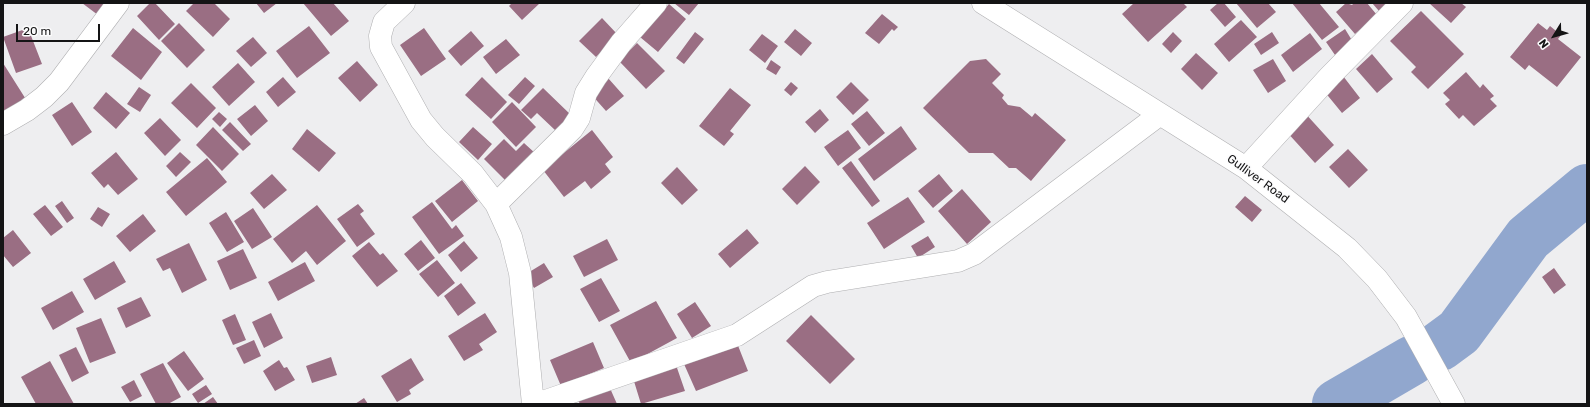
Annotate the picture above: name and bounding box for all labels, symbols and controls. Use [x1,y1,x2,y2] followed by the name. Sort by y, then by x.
[18,16,102,42] scale bar
[1534,16,1574,56] north arrow
[23,24,51,38] text: 20 m
[1536,36,1552,51] text: N
[1224,152,1292,206] street label: Gulliver Road

